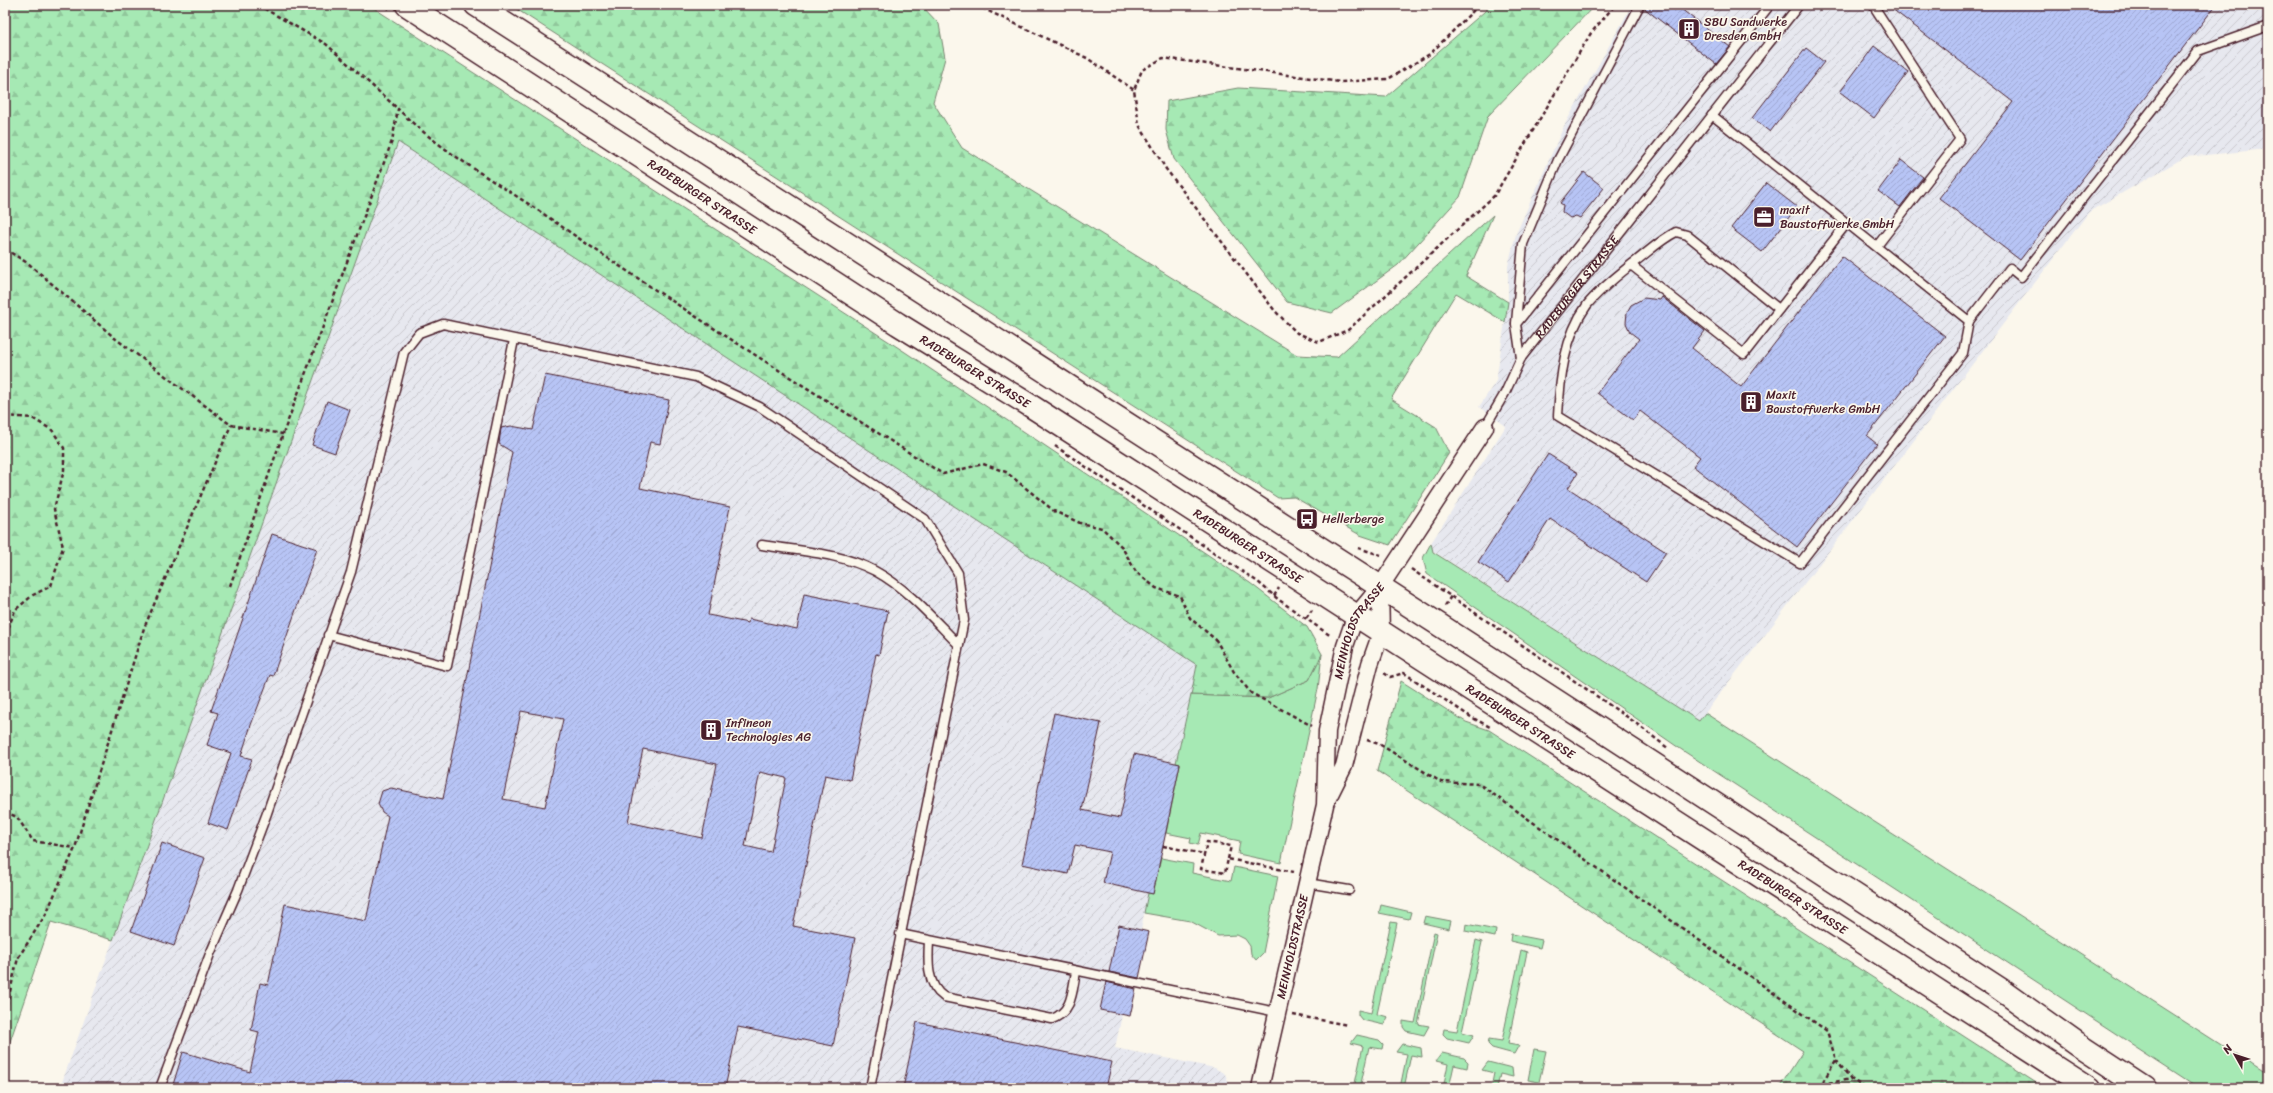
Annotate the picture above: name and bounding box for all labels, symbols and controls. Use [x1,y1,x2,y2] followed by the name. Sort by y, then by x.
[1704,11,1787,47] place label: SBU Sandwerke Dresden GmbH
[1676,16,1702,42] building icon: SBU Sandwerke Dresden GmbH
[643,153,762,241] street label: RADEBURGER STRASSE
[1780,199,1895,235] place label: maxit Baustoffwerke GmbH
[1751,204,1777,230] office icon: maxit Baustoffwerke GmbH
[1529,230,1625,344] street label: RADEBURGER STRASSE
[915,329,1036,415] street label: RADEBURGER STRASSE
[1766,384,1881,420] place label: Maxit Baustoffwerke GmbH
[1738,389,1764,415] building icon: Maxit Baustoffwerke GmbH
[1189,502,1308,590] street label: RADEBURGER STRASSE
[1294,506,1320,532] bus stop icon: Hellerberge
[1322,508,1384,530] place label: Hellerberge
[1327,576,1391,681] street label: MEINHOLDSTRASSE
[1461,678,1581,766] street label: RADEBURGER STRASSE
[725,712,811,748] place label: Infineon Technologies AG
[698,717,724,743] building icon: Infineon Technologies AG
[1733,853,1853,941] street label: RADEBURGER STRASSE
[1270,891,1315,1001] street label: MEINHOLDSTRASSE
[2215,1035,2255,1075] north arrow
[2217,1040,2238,1059] text: N

